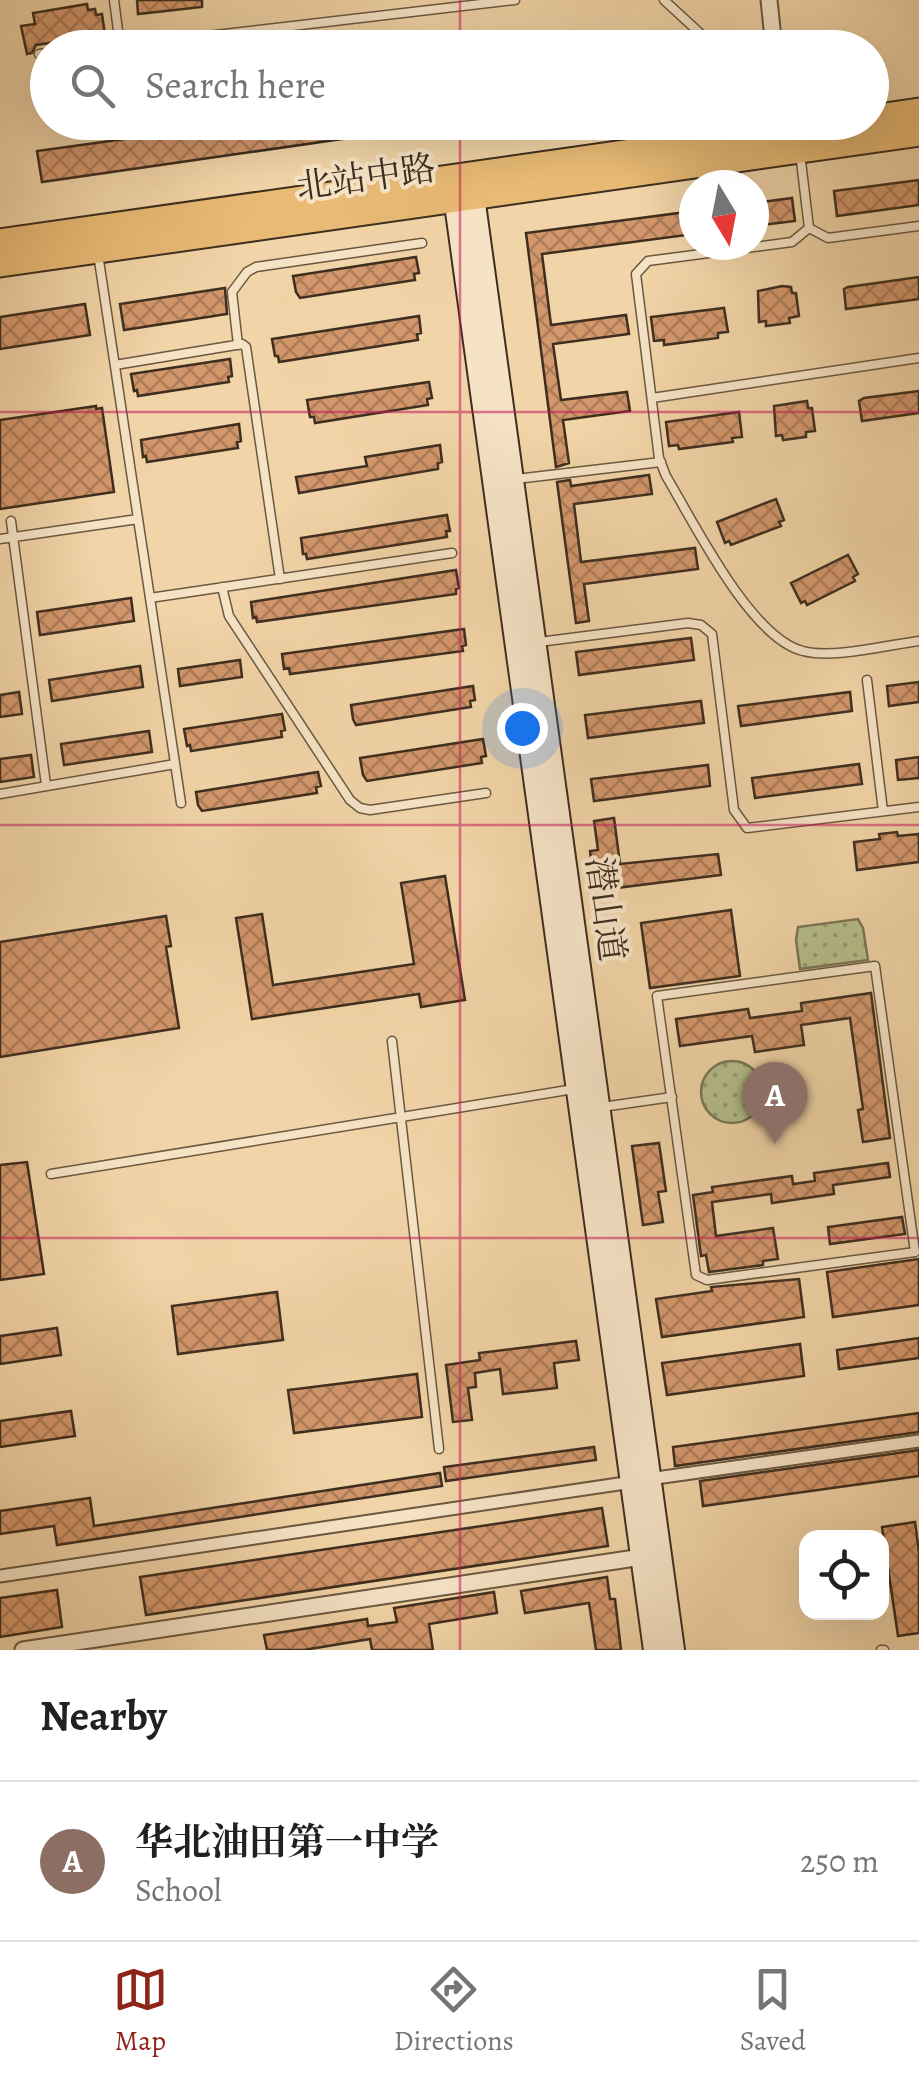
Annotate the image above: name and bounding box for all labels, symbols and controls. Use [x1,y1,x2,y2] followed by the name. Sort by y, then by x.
[30,30,889,140] search box
[65,58,120,113] icon: search
[145,59,326,111] text: Search here
[293,143,439,211] street label: 北站中路
[679,170,769,260] north arrow
[497,703,548,754] your location
[575,854,637,964] street label: 潜山道
[742,1062,808,1144] pin: A
[799,1530,889,1620] map controls
[799,1530,889,1620] button: locate
[40,1687,167,1744] text: Nearby
[135,1816,439,1868] text: 华北油田第一中学
[62,1839,83,1883] text: A
[800,1839,879,1883] text: 250 m
[135,1868,222,1912] text: School
[113,1962,168,2060] tab: Map
[394,1962,514,2060] tab: Directions
[740,1962,806,2060] tab: Saved

